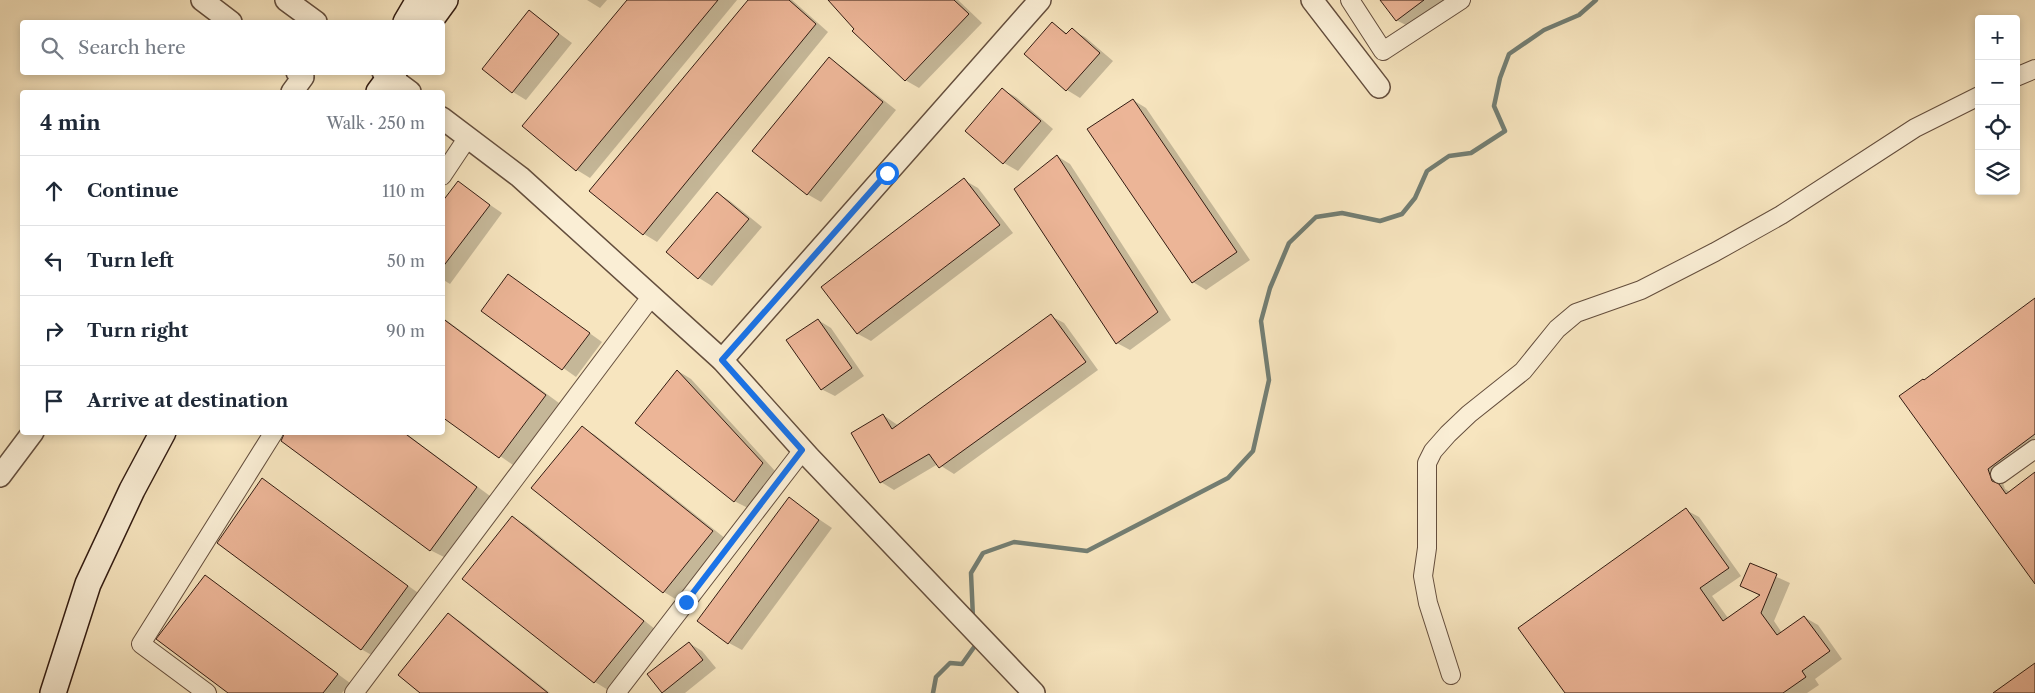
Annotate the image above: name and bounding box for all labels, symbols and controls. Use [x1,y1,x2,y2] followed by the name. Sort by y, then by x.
[1975,15,2020,195] map controls
[1975,15,2020,60] button: +
[20,20,445,75] search box
[38,34,66,62] icon: search
[78,36,186,59] text: Search here
[1975,60,2020,105] button: −
[1975,105,2020,150] button: locate
[40,110,101,135] text: 4 min
[327,113,425,133] text: Walk · 250 m
[1975,150,2020,195] button: layers
[876,162,899,185] route start
[40,177,68,205] icon: ahead
[87,179,179,202] text: Continue
[382,181,425,201] text: 110 m
[40,247,68,275] icon: left
[87,249,174,272] text: Turn left
[387,251,425,271] text: 50 m
[40,317,68,345] icon: right
[87,319,188,342] text: Turn right
[386,321,425,341] text: 90 m
[40,387,68,415] icon: arrive
[87,389,288,412] text: Arrive at destination
[675,591,698,614] route end

